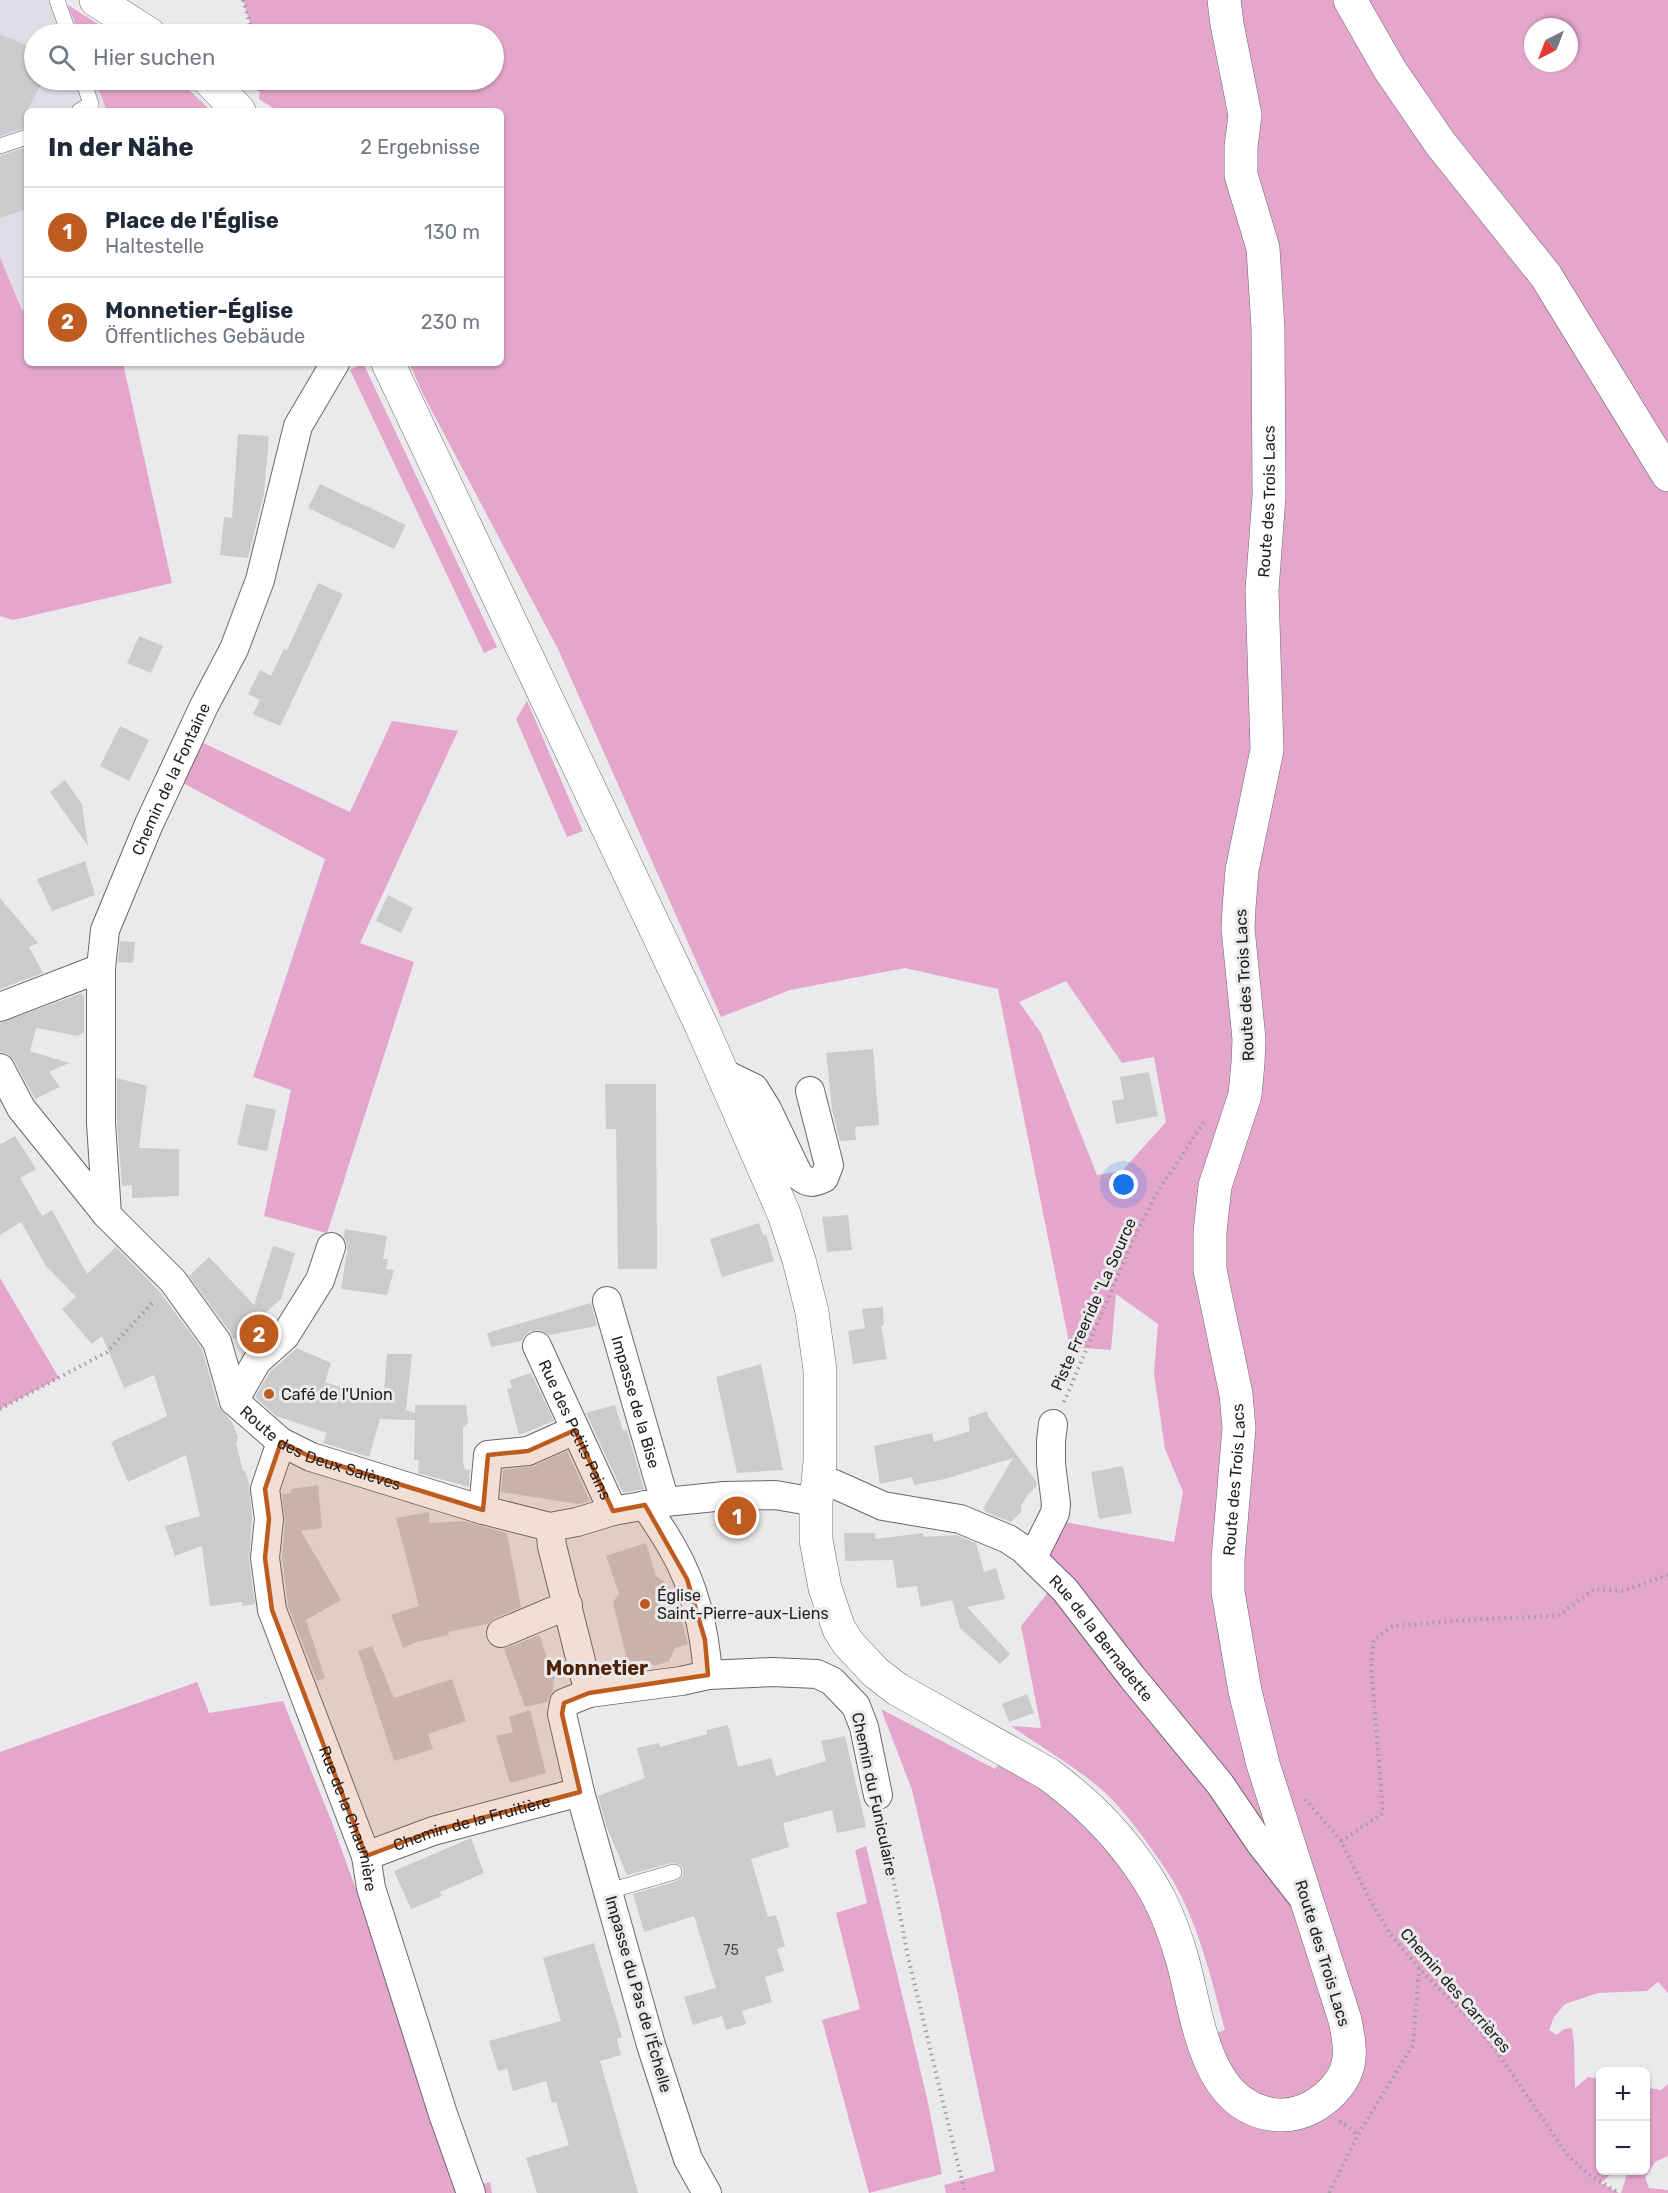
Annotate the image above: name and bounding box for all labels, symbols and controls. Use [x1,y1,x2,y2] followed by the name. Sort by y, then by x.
[1524,18,1578,72] north arrow
[24,24,504,90] search box
[45,41,78,74] icon: search
[93,44,215,71] text: Hier suchen
[48,132,194,163] text: In der Nähe
[360,135,480,159] text: 2 Ergebnisse
[105,207,279,234] text: Place de l'Église
[63,220,72,244] text: 1
[424,220,480,244] text: 130 m
[105,234,204,258] text: Haltestelle
[105,297,293,324] text: Monnetier-Église
[61,310,74,334] text: 2
[421,310,480,334] text: 230 m
[105,324,305,348] text: Öffentliches Gebäude
[1254,425,1279,578] street label: Route des Trois Lacs
[128,700,214,858] street label: Chemin de la Fontaine
[1231,908,1258,1062] street label: Route des Trois Lacs
[1109,1170,1138,1199] your location
[1047,1215,1140,1393] street label: Piste Freeride "La Source
[240,1312,278,1356] pin: 2
[608,1334,664,1471] street label: Impasse de la Bise
[535,1357,615,1503] street label: Rue des Petits Pains
[281,1385,393,1404] place label: Café de l'Union
[262,1387,276,1401] marker: Café de l'Union
[236,1402,403,1494] street label: Route des Deux Salèves
[1219,1403,1249,1557] street label: Route des Trois Lacs
[718,1494,756,1538] pin: 1
[1045,1571,1157,1705] street label: Rue de la Bernadette
[657,1586,829,1623] place label: Église Saint-Pierre-aux-Liens
[638,1597,652,1611] marker: Église Saint-Pierre-aux-Liens
[546,1656,648,1680] district label: Monnetier
[848,1711,901,1878] street label: Chemin du Funiculaire
[315,1743,380,1893] street label: Rue de la Chaumière
[391,1791,553,1855] street label: Chemin de la Fruitière
[1291,1878,1354,2029] street label: Route des Trois Lacs
[601,1894,676,2095] street label: Impasse du Pas de l'Échelle
[1396,1924,1515,2057] street label: Chemin des Carrières
[723,1942,739,1959] house number: 75
[1596,2067,1650,2175] map controls
[1596,2067,1650,2121] button: +
[1596,2121,1650,2175] button: −

